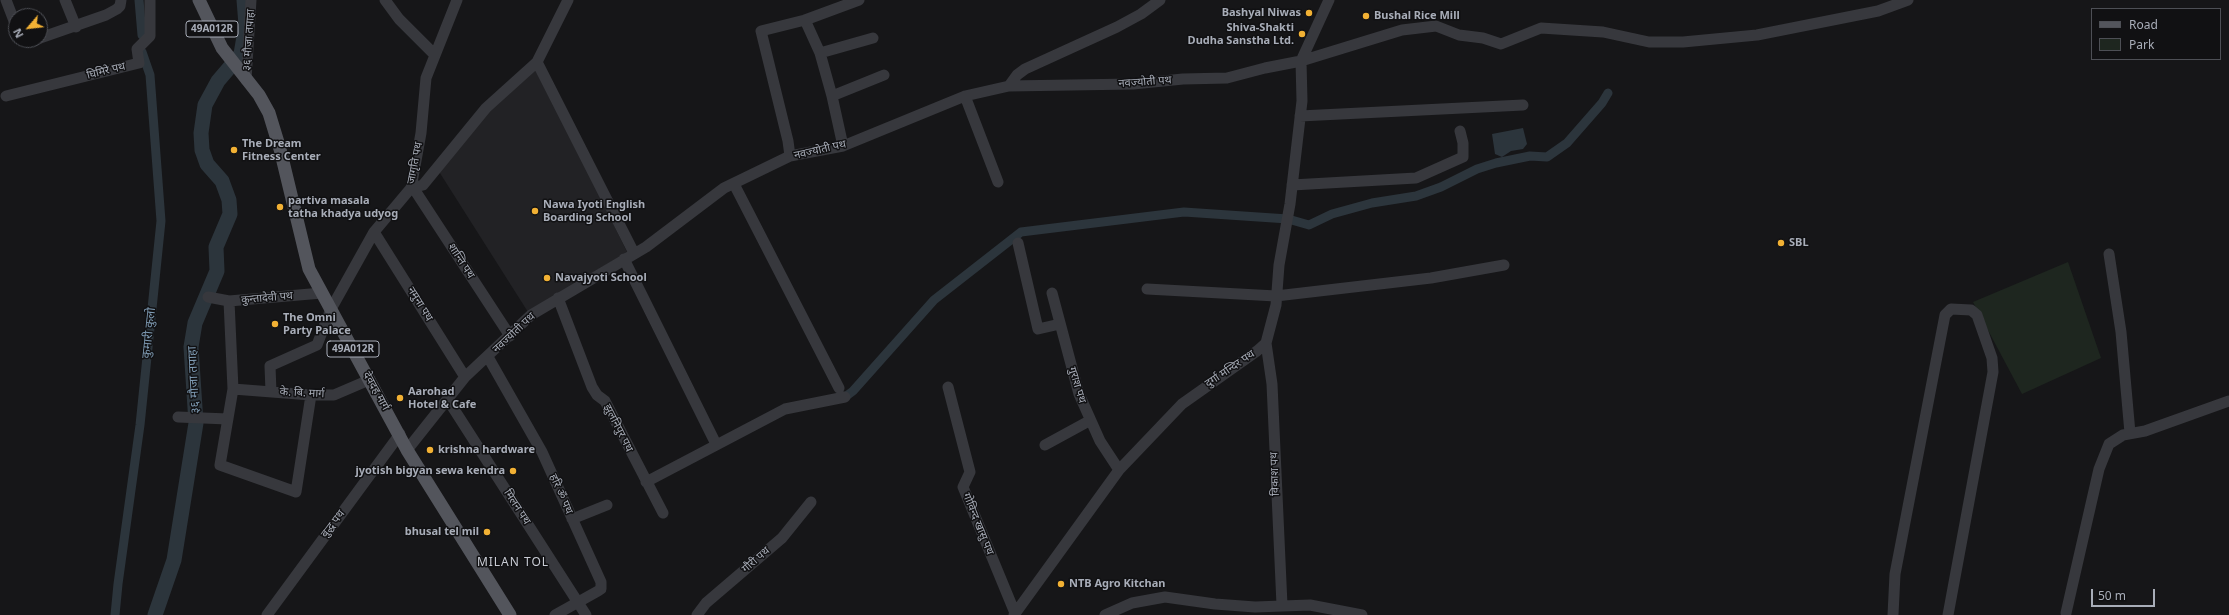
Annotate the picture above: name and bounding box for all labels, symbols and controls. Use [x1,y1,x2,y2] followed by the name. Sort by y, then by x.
[1222,6,1301,20] place label: Bashyal Niwas
[8,8,48,48] north arrow
[1304,8,1314,18] marker: Bashyal Niwas
[2091,8,2221,60] legend
[240,9,258,71] street label: ३६ मौजा तपाहा
[1374,9,1460,23] place label: Bushal Rice Mill
[1361,11,1371,21] marker: Bushal Rice Mill
[2129,16,2158,33] text: Road
[186,21,238,37] road number: 49A012R
[1188,21,1294,47] place label: Shiva-Shakti Dudha Sanstha Ltd.
[9,26,27,41] text: N
[1297,29,1307,39] marker: Shiva-Shakti Dudha Sanstha Ltd.
[2129,36,2154,53] text: Park
[85,60,127,82] street label: घिमिरे पथ
[1118,74,1172,90] street label: नवज्योती पथ
[242,137,321,163] place label: The Dream Fitness Center
[793,138,847,162] street label: नवज्योती पथ
[404,141,426,185] street label: जागृति पथ
[229,145,239,155] marker: The Dream Fitness Center
[288,194,398,220] place label: partiva masala tatha khadya udyog
[543,198,645,224] place label: Nawa Iyoti English Boarding School
[275,202,285,212] marker: partiva masala tatha khadya udyog
[530,206,540,216] marker: Nawa Iyoti English Boarding School
[1789,236,1809,250] place label: SBL
[1776,238,1786,248] marker: SBL
[445,241,477,281] street label: शान्ति पथ
[555,271,647,285] place label: Navajyoti School
[542,273,552,283] marker: Navajyoti School
[404,284,436,324] street label: नमुना पथ
[241,289,293,307] street label: कुन्तादेवी पथ
[139,307,159,359] water label: कुमारी कुलो
[490,310,538,356] street label: नवज्योती पथ
[283,311,351,337] place label: The Omni Party Palace
[270,319,280,329] marker: The Omni Party Palace
[327,341,379,357] road number: 49A012R
[185,346,203,414] water label: ३६ मौजा तपाहा
[1203,348,1257,390] street label: दुर्गा मन्दिर पथ
[1065,365,1089,405] street label: गुराश पथ
[360,369,392,413] street label: देवदह मार्ग
[279,385,325,401] street label: के. बि. मार्ग
[408,385,476,411] place label: Aarohad Hotel & Cafe
[395,393,405,403] marker: Aarohad Hotel & Cafe
[600,402,636,454] street label: झुलनिपुर पथ
[438,443,535,457] place label: krishna hardware
[425,445,435,455] marker: krishna hardware
[1268,452,1282,496] street label: विकाश पथ
[355,464,505,478] place label: jyotish bigyan sewa kendra
[508,466,518,476] marker: jyotish bigyan sewa kendra
[546,472,576,516] street label: हरि ॐ पथ
[501,487,533,527] street label: मिलन पथ
[960,491,996,557] street label: गोविन्द खासु पथ
[318,508,348,540] street label: बुद्ध पथ
[405,525,479,539] place label: bhusal tel mil
[482,527,492,537] marker: bhusal tel mil
[739,544,773,576] street label: गौरी पथ
[477,556,549,570] district label: MILAN TOL
[1069,577,1165,591] place label: NTB Agro Kitchan
[1056,579,1066,589] marker: NTB Agro Kitchan
[2093,581,2157,607] scale bar
[2098,587,2126,604] text: 50 m

